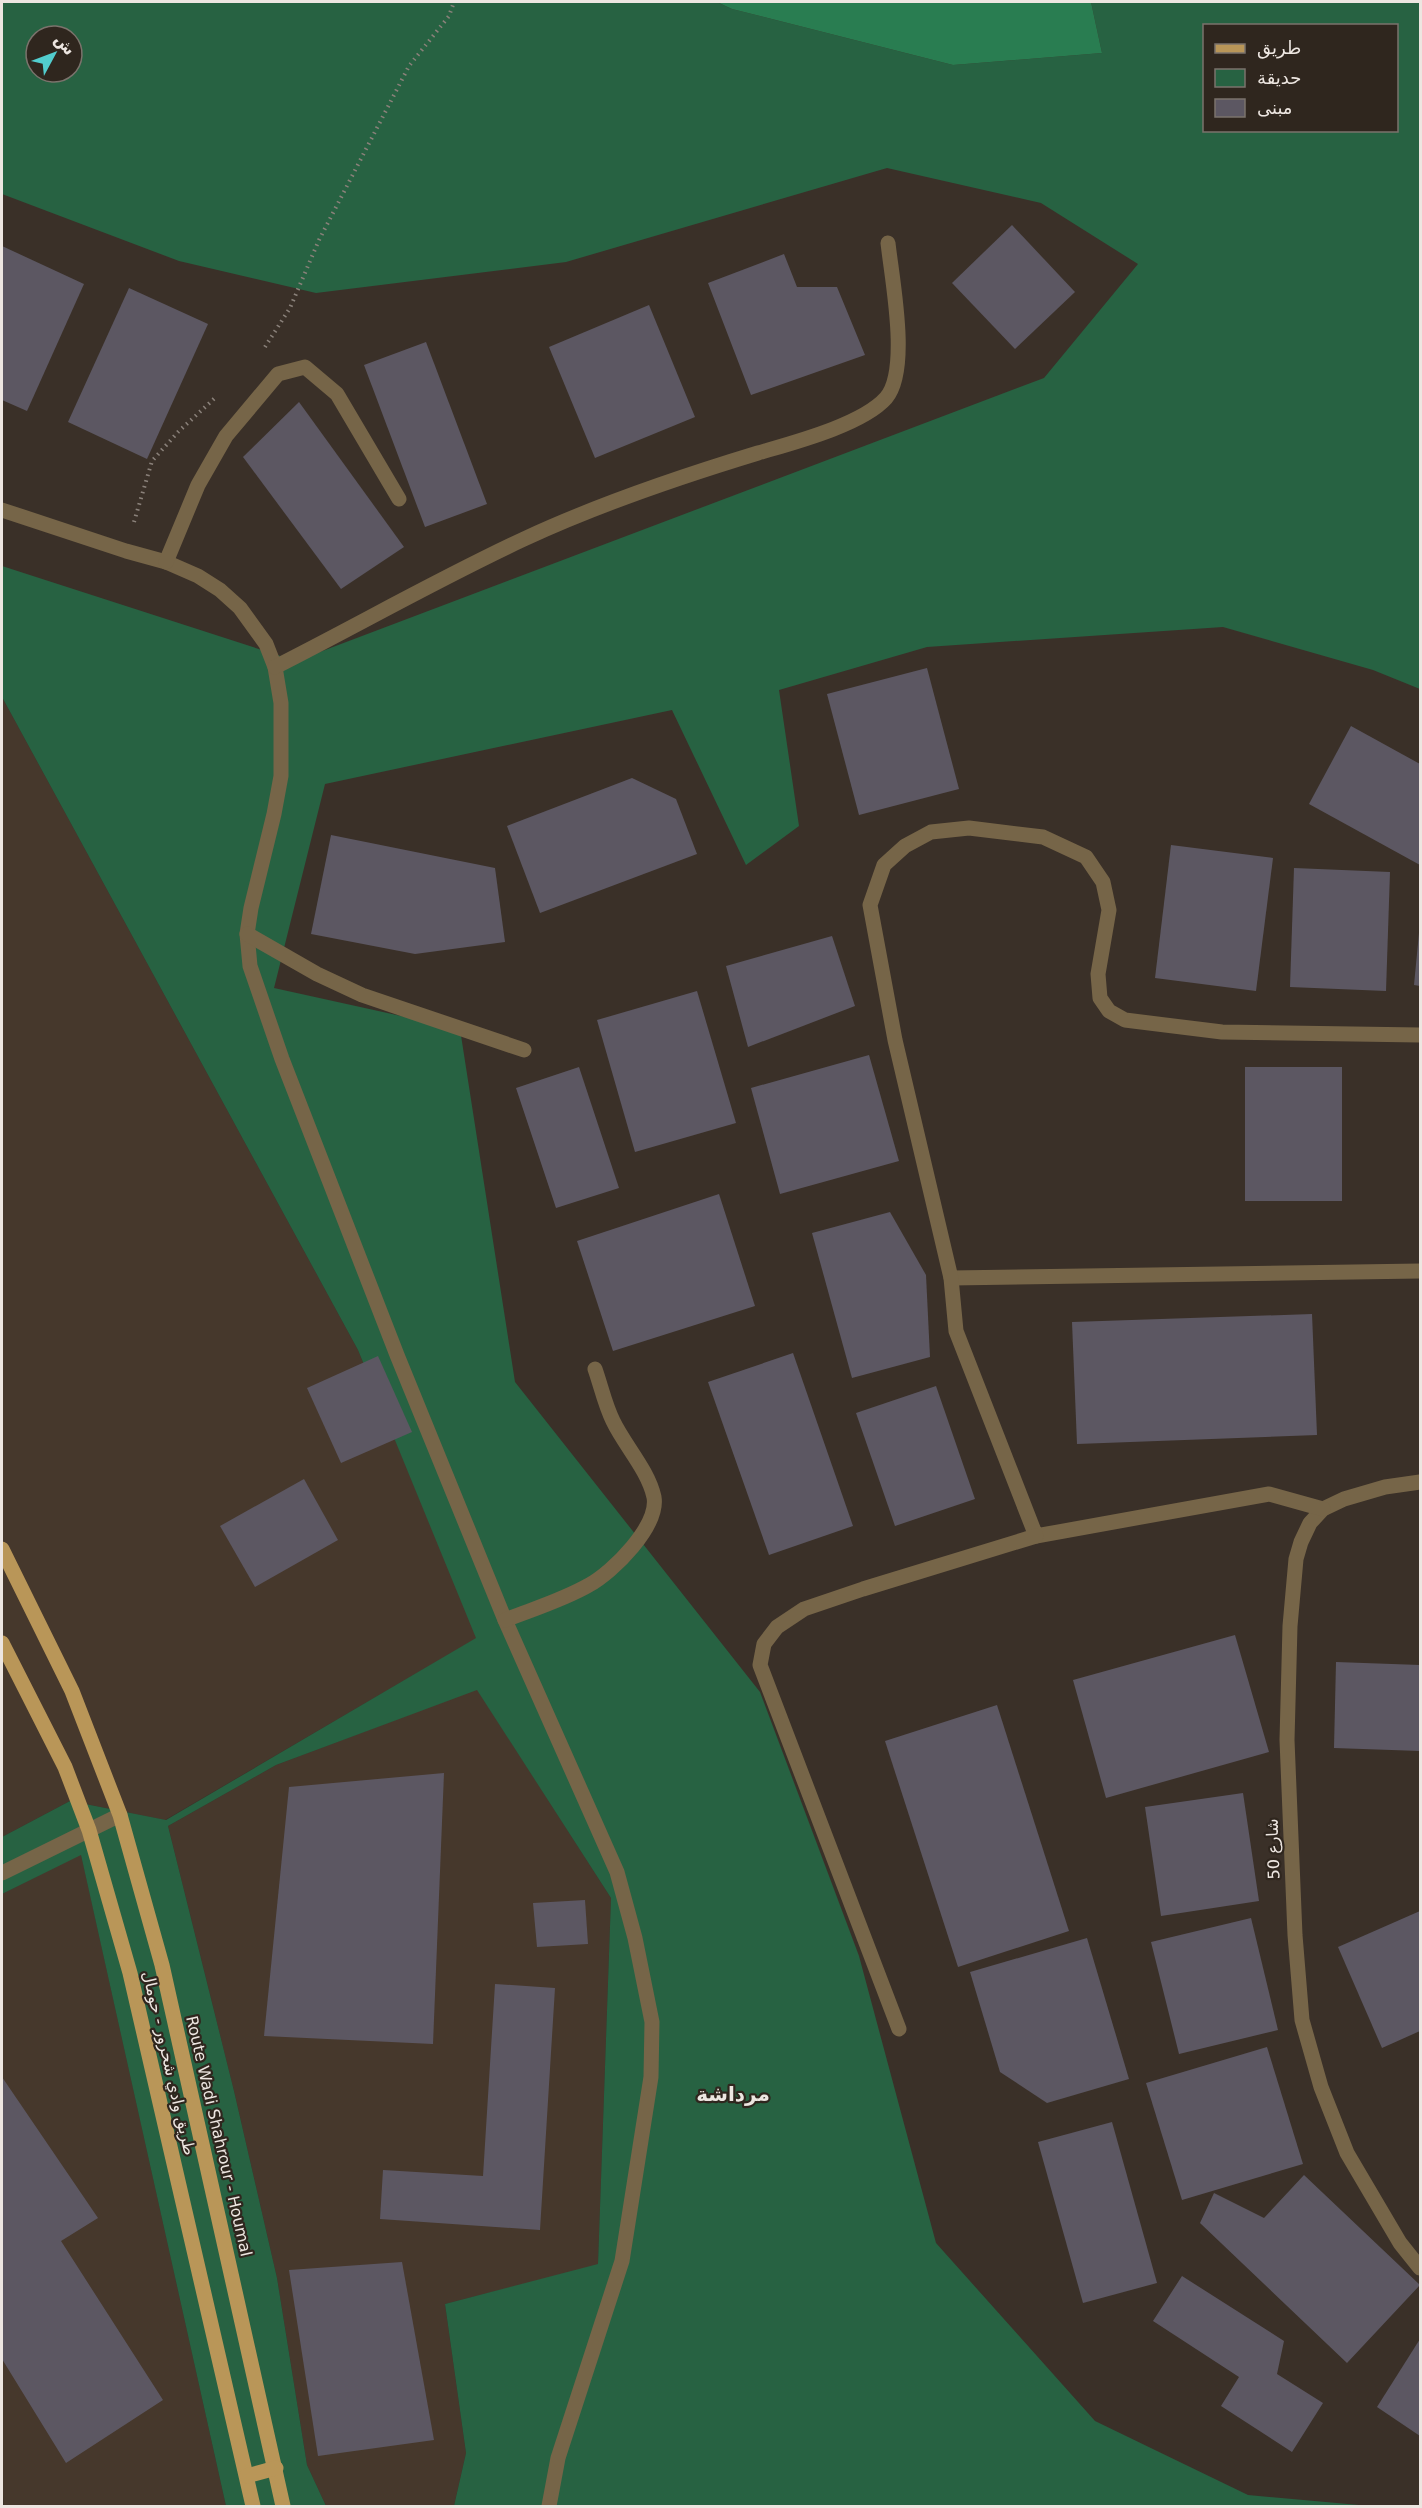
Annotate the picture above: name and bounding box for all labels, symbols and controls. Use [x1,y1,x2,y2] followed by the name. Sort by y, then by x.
[24,24,84,84] north arrow
[1203,24,1398,132] legend
[51,30,79,59] text: ش
[1257,37,1301,59] text: طريق
[1257,67,1301,88] text: حديقة
[1257,97,1293,118] text: مبنى
[1262,1818,1285,1880] street label: شارع 50
[138,1969,199,2157] street label: طريق وادي شحرور - حومال
[182,2014,256,2258] street label: Route Wadi Shahrour - Houmal
[696,2082,770,2106] district label: مرداشة

